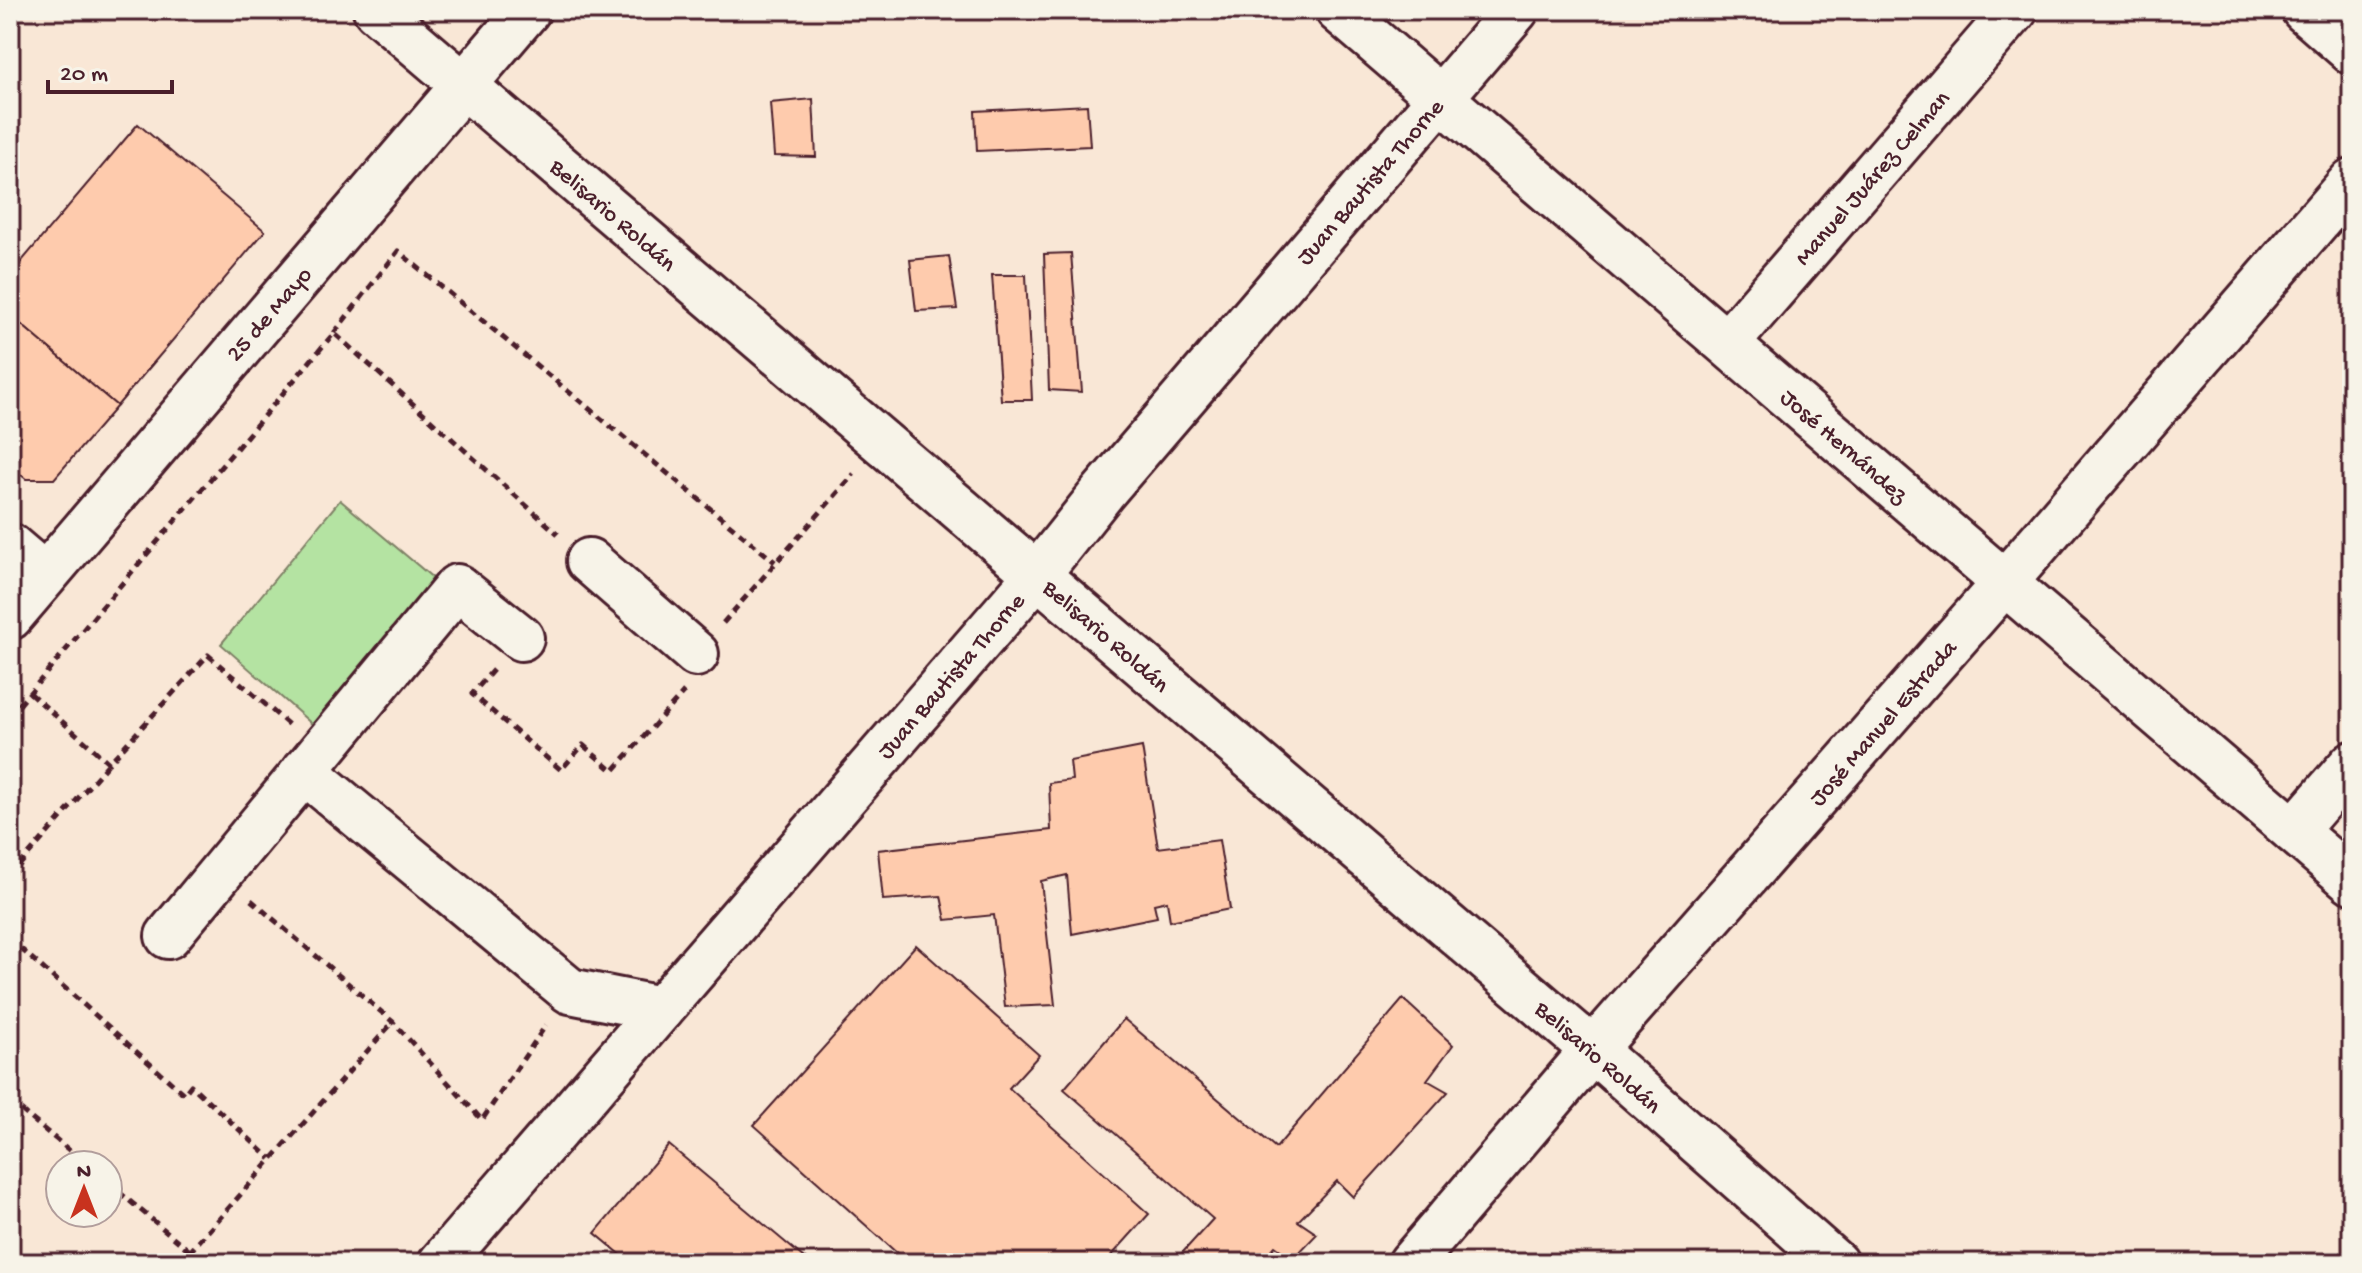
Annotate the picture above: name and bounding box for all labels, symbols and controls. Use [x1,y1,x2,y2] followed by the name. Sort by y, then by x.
[48,44,172,94] scale bar
[60,61,108,90] text: 20 m
[1790,85,1958,273] street label: Manuel Juárez Celman
[1292,94,1452,272] street label: Juan Bautista Thorne
[542,153,681,280] street label: Belisario Roldán
[221,262,320,369] street label: 25 de Mayo
[1773,384,1914,512] street label: José Hernández
[1035,574,1174,701] street label: Belisario Roldán
[873,588,1033,766] street label: Juan Bautista Thorne
[1805,635,1965,813] street label: José Manuel Estrada
[1527,995,1666,1122] street label: Belisario Roldán
[44,1149,124,1229] north arrow
[77,1160,91,1186] text: N

